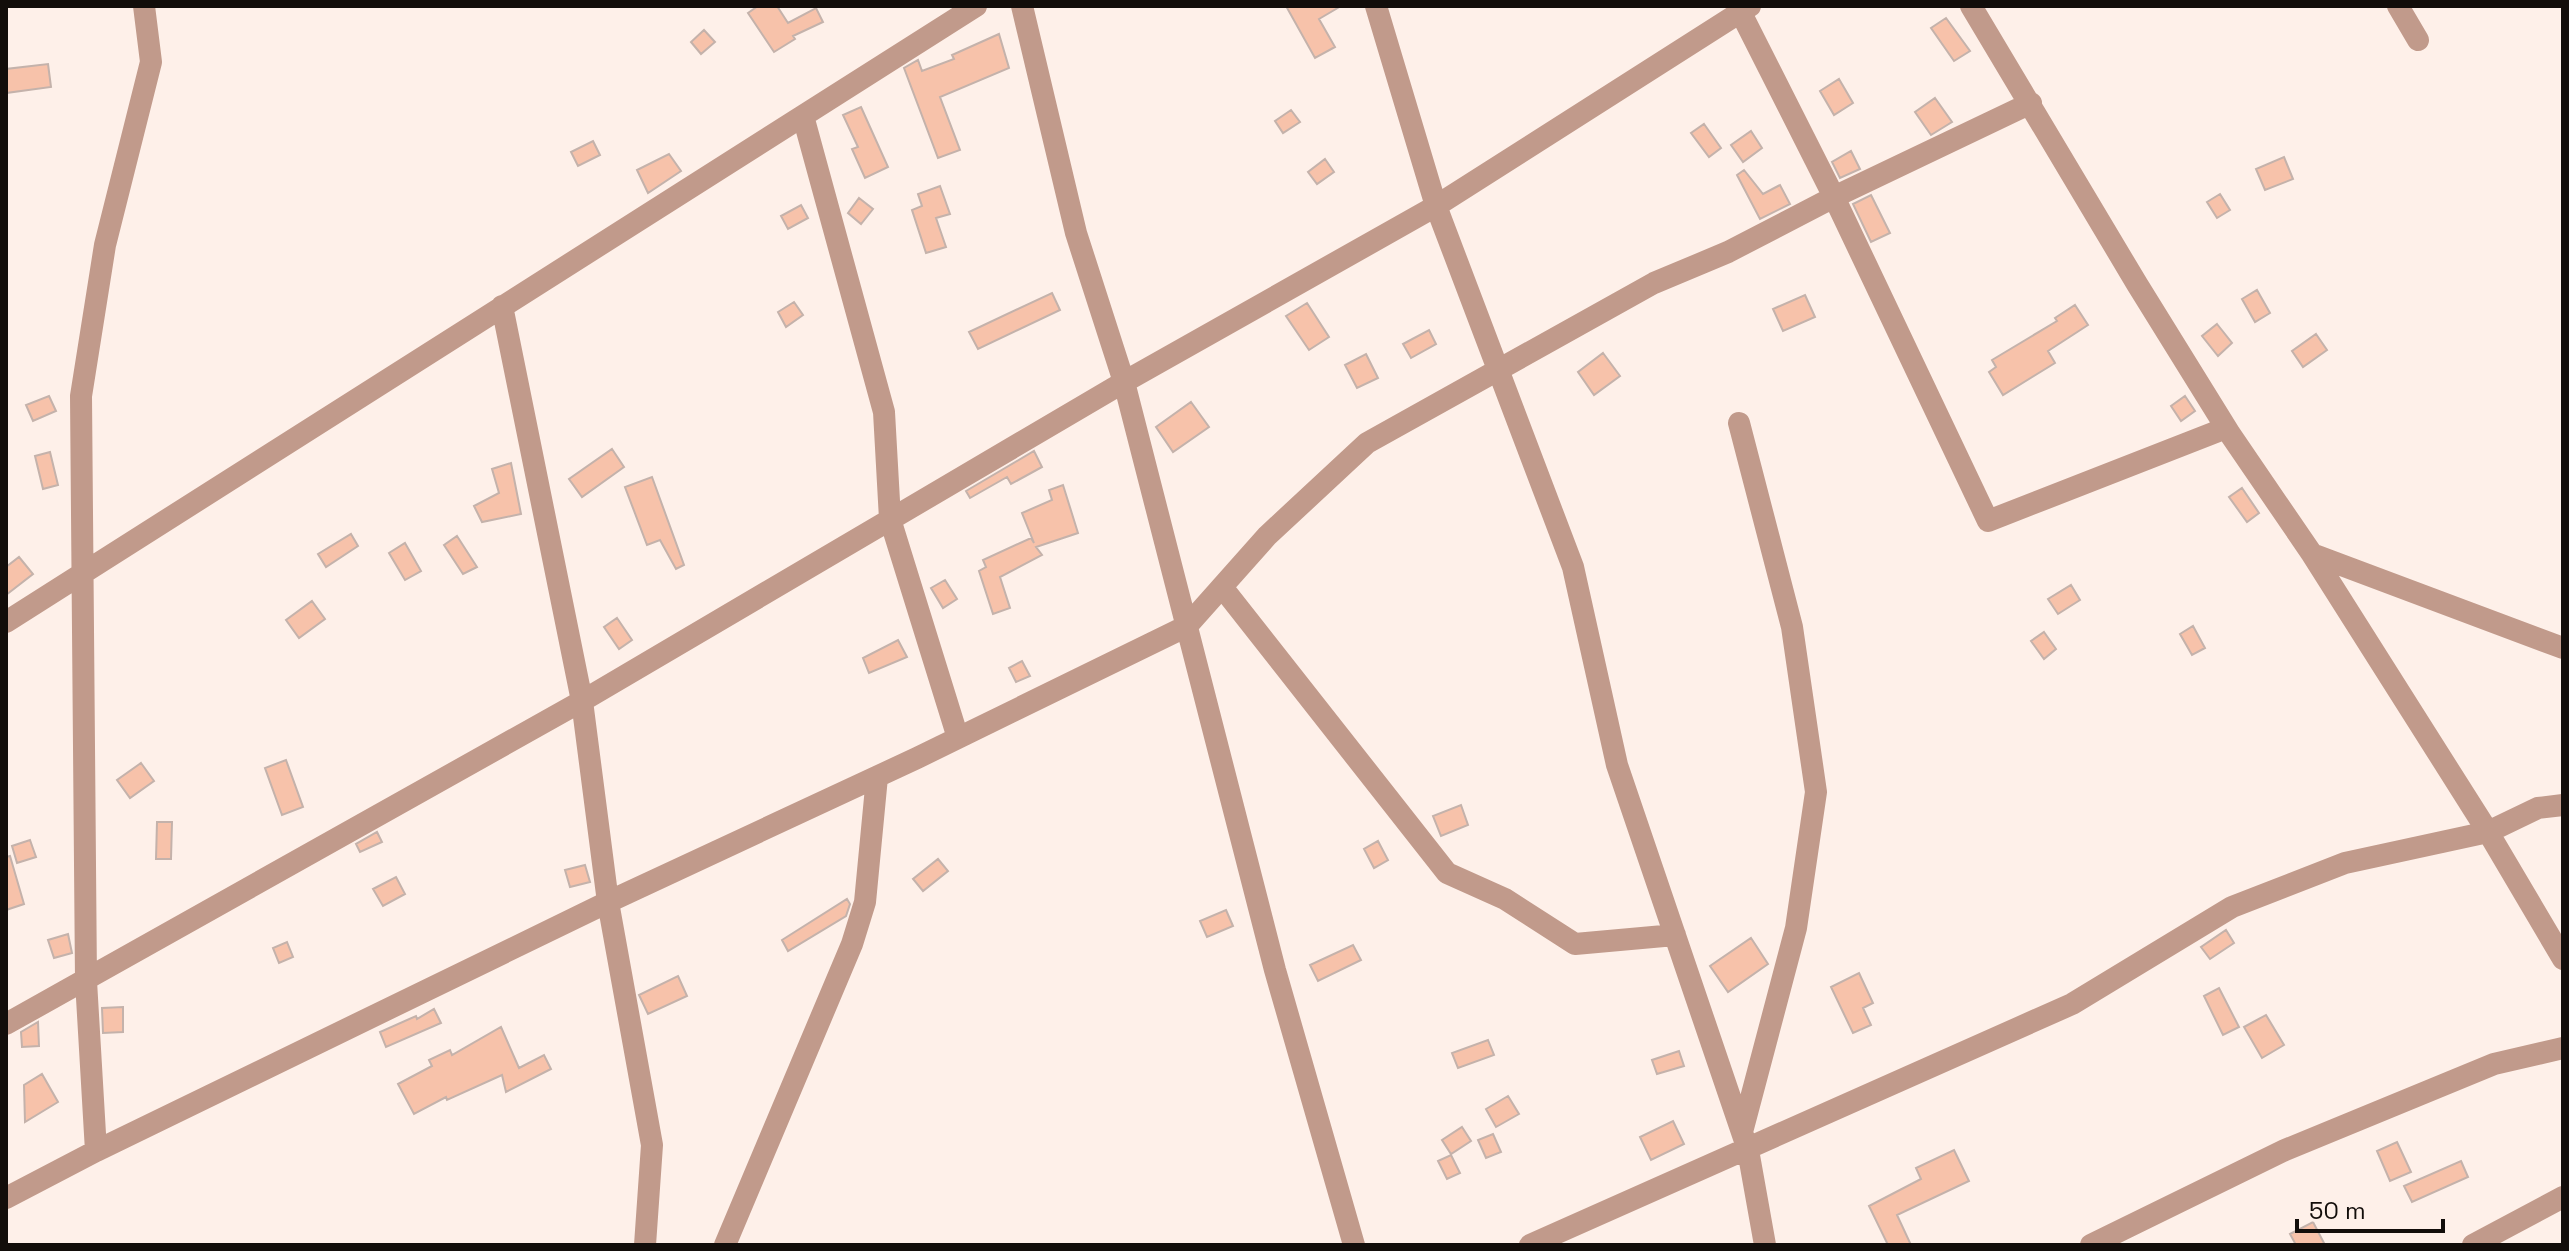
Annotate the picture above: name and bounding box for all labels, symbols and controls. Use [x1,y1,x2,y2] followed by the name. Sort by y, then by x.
[2297,1183,2443,1233] scale bar
[2309,1195,2366,1226] text: 50 m

